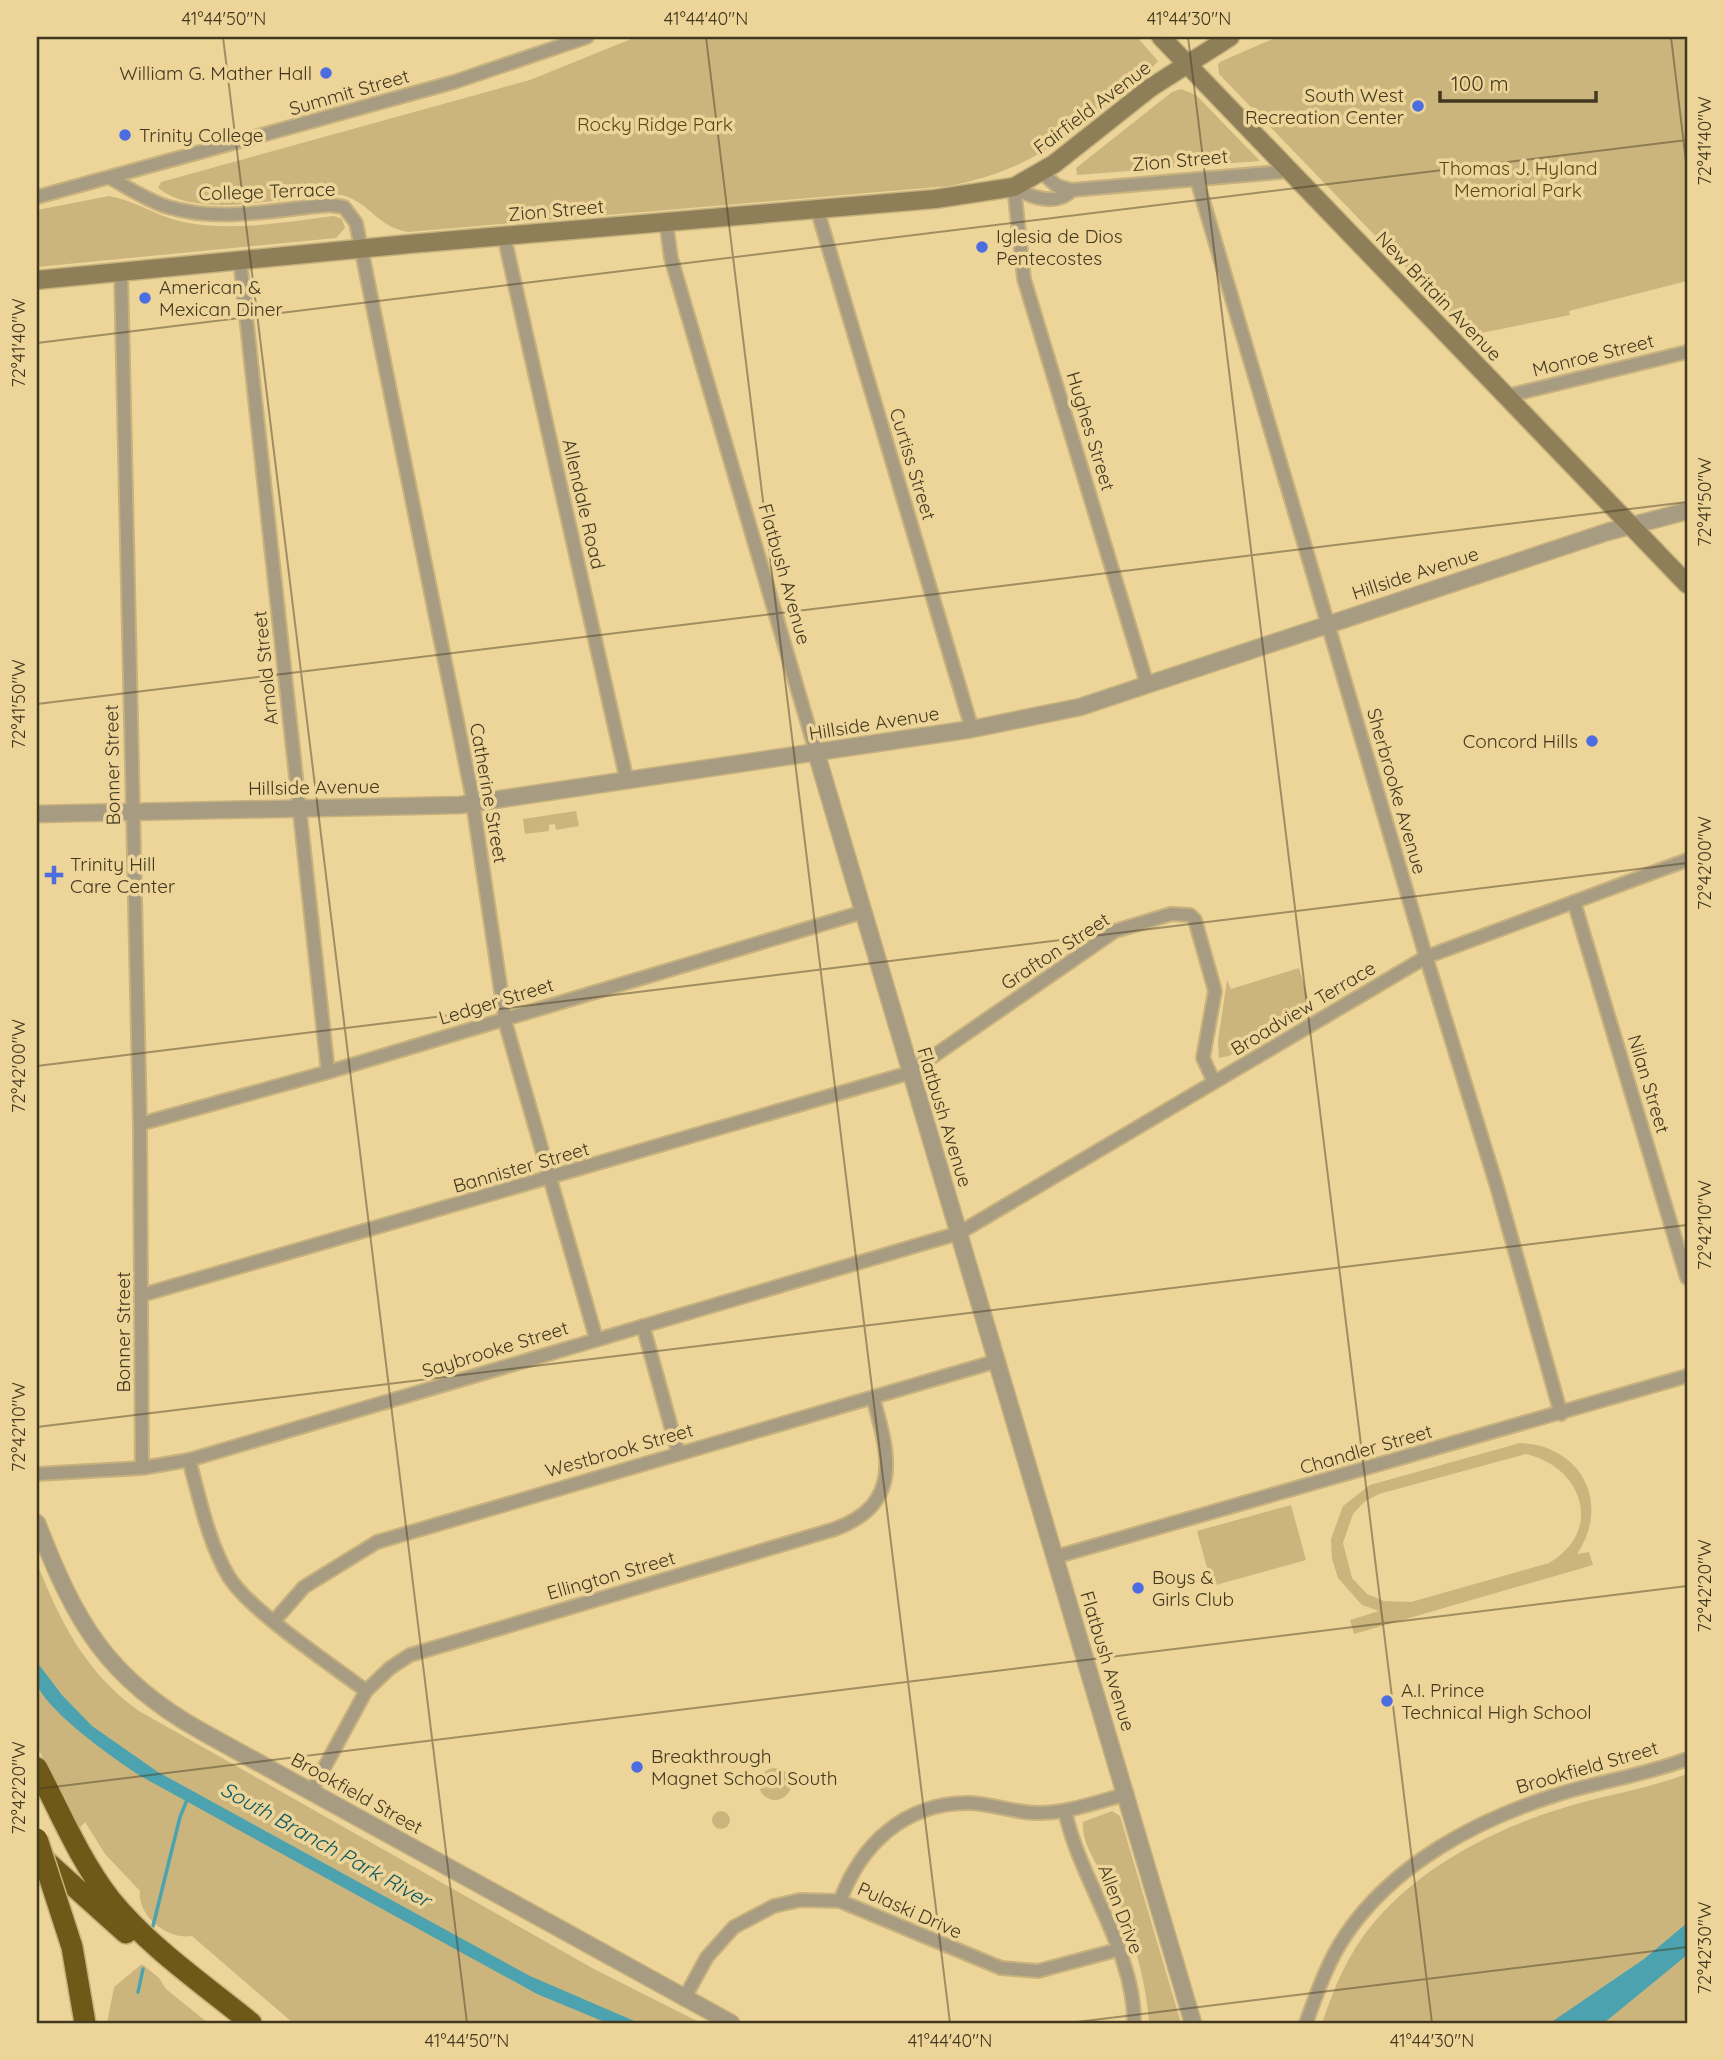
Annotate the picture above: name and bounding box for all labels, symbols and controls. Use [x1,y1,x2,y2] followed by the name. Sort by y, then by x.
[182,7,266,30] text: 41°44'50"N
[664,7,748,30] text: 41°44'40"N
[1147,7,1231,30] text: 41°44'30"N
[1029,55,1155,159] street label: Fairfield Avenue
[1440,60,1596,104] scale bar
[119,61,312,85] place label: William G. Mather Hall
[286,63,412,121] street label: Summit Street
[318,65,334,81] marker: William G. Mather Hall
[1451,70,1509,96] text: 100 m
[1245,83,1405,129] place label: South West Recreation Center
[1693,96,1716,186] text: 72°41'40"W
[1410,98,1426,114] marker: South West Recreation Center
[577,112,733,136] park label: Rocky Ridge Park
[139,123,263,147] place label: Trinity College
[117,127,133,143] marker: Trinity College
[1131,144,1229,176] street label: Zion Street
[1438,156,1598,202] park label: Thomas J. Hyland Memorial Park
[198,177,336,205] street label: College Terrace
[507,194,605,226] street label: Zion Street
[996,224,1123,270] place label: Iglesia de Dios Pentecostes
[1371,226,1507,366] street label: New Britain Avenue
[974,239,990,255] marker: Iglesia de Dios Pentecostes
[159,275,284,321] place label: American & Mexican Diner
[137,290,153,306] marker: American & Mexican Diner
[7,298,30,388] text: 72°41'40"W
[1530,328,1656,382] street label: Monroe Street
[1061,368,1121,494] street label: Hughes Street
[885,405,941,523] street label: Curtiss Street
[557,437,611,571] street label: Allendale Road
[1693,457,1716,547] text: 72°41'50"W
[753,501,817,647] street label: Flatbush Avenue
[1349,541,1481,605] street label: Hillside Avenue
[247,610,283,726] street label: Arnold Street
[7,659,30,749] text: 72°41'50"W
[807,701,941,745] street label: Hillside Avenue
[99,704,125,826] street label: Bonner Street
[1362,705,1432,877] street label: Sherbrooke Avenue
[465,721,513,865] street label: Catherine Street
[1463,729,1578,753] place label: Concord Hills
[1584,733,1600,749] marker: Concord Hills
[248,774,380,800] street label: Hillside Avenue
[1693,816,1716,910] text: 72°42'00"W
[70,852,176,898] place label: Trinity Hill Care Center
[44,865,64,885] marker: Trinity Hill Care Center
[996,907,1114,995] street label: Grafton Street
[1226,955,1380,1061] street label: Broadview Terrace
[436,972,556,1030] street label: Ledger Street
[7,1019,30,1113] text: 72°42'00"W
[1623,1032,1675,1136] street label: Nilan Street
[912,1044,978,1190] street label: Flatbush Avenue
[450,1136,592,1198] street label: Bannister Street
[1693,1180,1716,1270] text: 72°42'10"W
[111,1272,135,1392] street label: Bonner Street
[419,1315,571,1383] street label: Saybrooke Street
[7,1382,30,1472] text: 72°42'10"W
[542,1417,696,1483] street label: Westbrook Street
[1297,1419,1435,1479] street label: Chandler Street
[1693,1539,1716,1633] text: 72°42'20"W
[544,1545,678,1605] street label: Ellington Street
[1152,1565,1234,1611] place label: Boys & Girls Club
[1130,1580,1146,1596] marker: Boys & Girls Club
[1075,1588,1141,1734] street label: Flatbush Avenue
[1401,1678,1592,1724] place label: A.I. Prince Technical High School
[1379,1693,1395,1709] marker: A.I. Prince Technical High School
[1513,1735,1661,1799] street label: Brookfield Street
[7,1741,30,1835] text: 72°42'20"W
[651,1744,837,1790] place label: Breakthrough Magnet School South
[287,1747,427,1839] street label: Brookfield Street
[629,1759,645,1775] marker: Breakthrough Magnet School South
[217,1775,438,1914] water label: South Branch Park River
[1093,1861,1149,1957] street label: Allen Drive
[854,1876,966,1944] street label: Pulaski Drive
[1693,1902,1716,1994] text: 72°42'30"W
[425,2029,509,2052] text: 41°44'50"N
[908,2029,992,2052] text: 41°44'40"N
[1390,2029,1474,2052] text: 41°44'30"N

